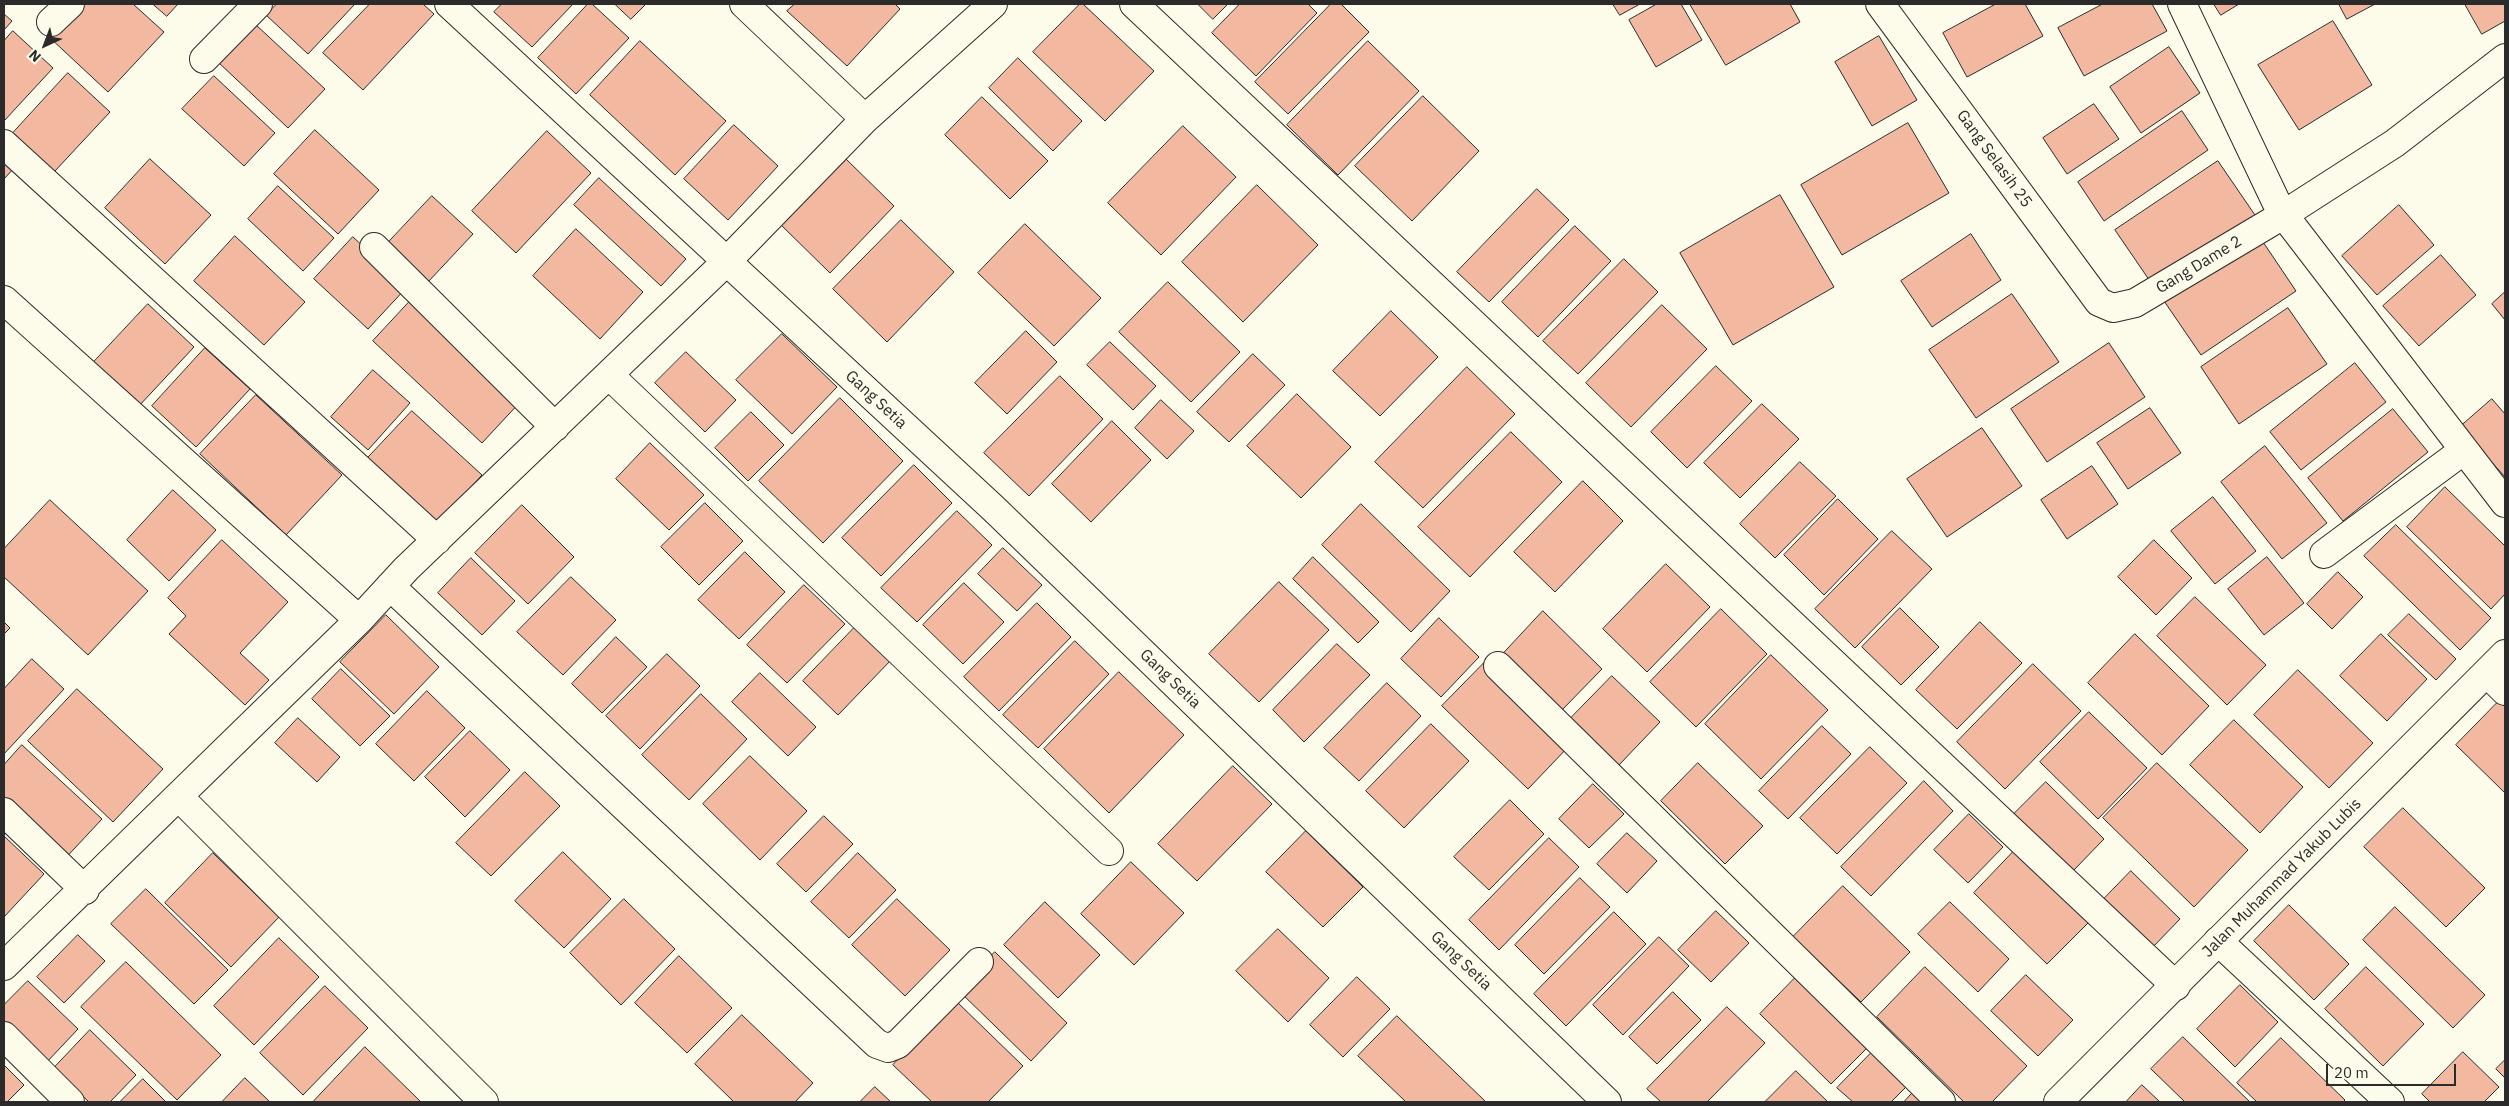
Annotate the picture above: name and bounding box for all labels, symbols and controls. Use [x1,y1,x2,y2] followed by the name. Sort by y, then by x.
[20,20,70,70] north arrow
[25,46,45,66] text: N
[1952,107,2036,211] street label: Gang Selasih 25
[2153,232,2245,298] street label: Gang Dame 2
[841,367,911,433] street label: Gang Setia
[1136,645,1204,713] street label: Gang Setia
[2198,794,2366,962] street label: Jalan Muhammad Yakub Lubis
[1427,927,1495,995] street label: Gang Setia
[2329,1054,2459,1086] scale bar
[2334,1063,2369,1082] text: 20 m

